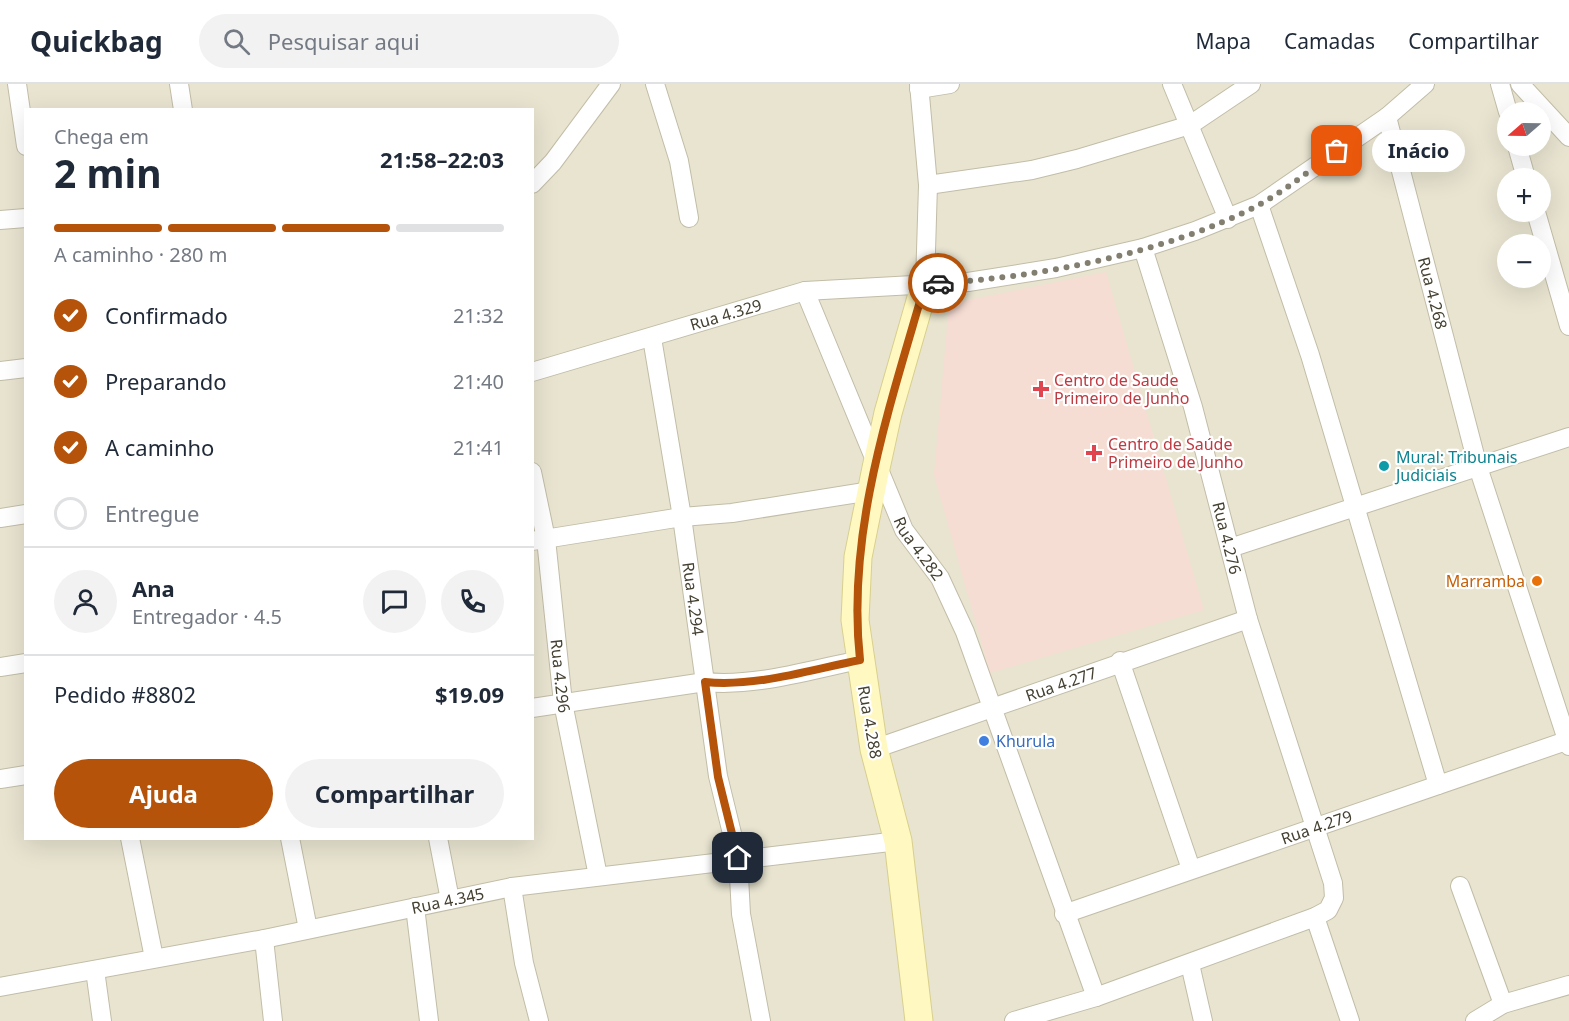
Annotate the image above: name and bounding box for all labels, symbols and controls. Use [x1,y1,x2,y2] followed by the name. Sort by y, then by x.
[199,14,619,68] search box
[30,22,163,60] text: Quickbag
[220,25,253,58] icon: search
[268,26,420,56] text: Pesquisar aqui
[1195,27,1251,55] text: Mapa
[1284,27,1375,55] text: Camadas
[1408,27,1539,55] text: Compartilhar
[1497,102,1551,156] north arrow
[1497,102,1551,288] map controls
[54,123,149,150] text: Chega em
[1311,125,1362,176] pin
[1373,130,1466,172] callout: Inácio
[1320,134,1353,167] icon: bag
[1388,137,1449,164] text: Inácio
[380,144,504,174] text: 21:58–22:03
[54,146,161,199] text: 2 min
[1497,168,1551,222] button: +
[1497,234,1551,288] button: −
[54,241,227,268] text: A caminho · 280 m
[908,253,968,313] courier
[1413,255,1453,332] street label: Rua 4.268
[922,267,955,300] icon: car
[687,293,764,336] street label: Rua 4.329
[54,299,87,332] icon: check
[105,300,228,330] text: Confirmado
[453,302,504,329] text: 21:32
[54,365,87,398] icon: check
[105,366,227,396] text: Preparando
[453,368,504,395] text: 21:40
[1054,369,1189,409] place label: Centro de Saude Primeiro de Junho
[1032,380,1050,398] marker: Centro de Saude Primeiro de Junho
[54,431,87,464] icon: check
[105,432,214,462] text: A caminho
[1108,433,1243,473] place label: Centro de Saúde Primeiro de Junho
[453,434,504,461] text: 21:41
[1085,444,1103,462] marker: Centro de Saúde Primeiro de Junho
[1394,446,1517,486] place label: Mural: Tribunais Judiciais
[1377,459,1391,473] marker: Mural: Tribunais Judiciais
[105,498,199,528] text: Entregue
[1207,499,1247,577] street label: Rua 4.276
[889,513,949,585] street label: Rua 4.282
[677,561,709,637] street label: Rua 4.294
[54,570,117,633] button: person
[363,570,426,633] button: chat
[441,570,504,633] button: phone
[1446,570,1525,592] place label: Marramba
[132,573,175,603] text: Ana
[1530,574,1544,588] marker: Marramba
[132,603,282,630] text: Entregador · 4.5
[545,638,576,715] street label: Rua 4.296
[1023,661,1100,707] street label: Rua 4.277
[54,679,196,709] text: Pedido #8802
[435,679,504,709] text: $19.09
[853,684,887,760] street label: Rua 4.288
[996,730,1055,752] place label: Khurula
[977,734,991,748] marker: Khurula
[54,759,273,828] button: Ajuda
[285,759,504,828] button: Compartilhar
[1278,805,1355,849] street label: Rua 4.279
[712,832,763,883] pin
[721,841,754,874] icon: home
[409,882,486,919] street label: Rua 4.345

